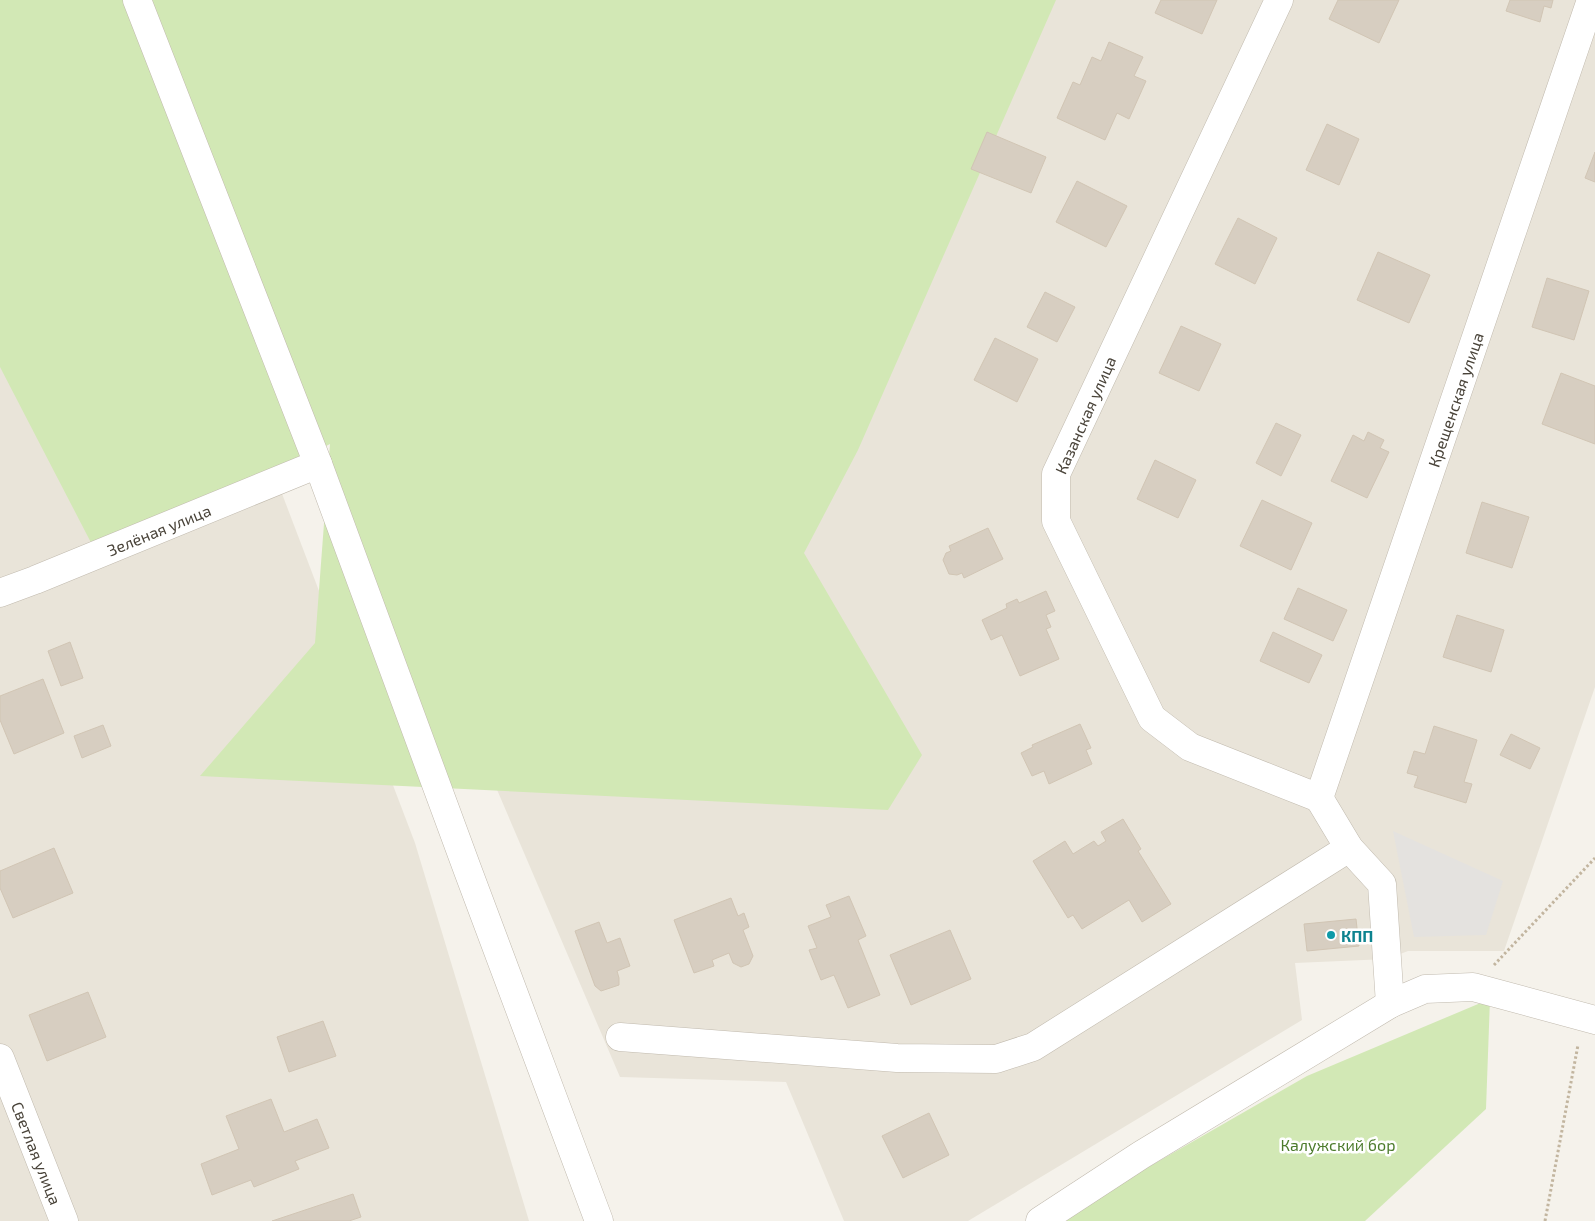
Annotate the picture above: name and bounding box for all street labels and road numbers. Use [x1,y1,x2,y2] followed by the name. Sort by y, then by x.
[1423,330,1487,469] street label: Крещенская улица
[1051,353,1120,477] street label: Казанская улица
[104,500,213,559] street label: Зелёная улица
[9,1099,66,1207] street label: Светлая улица

